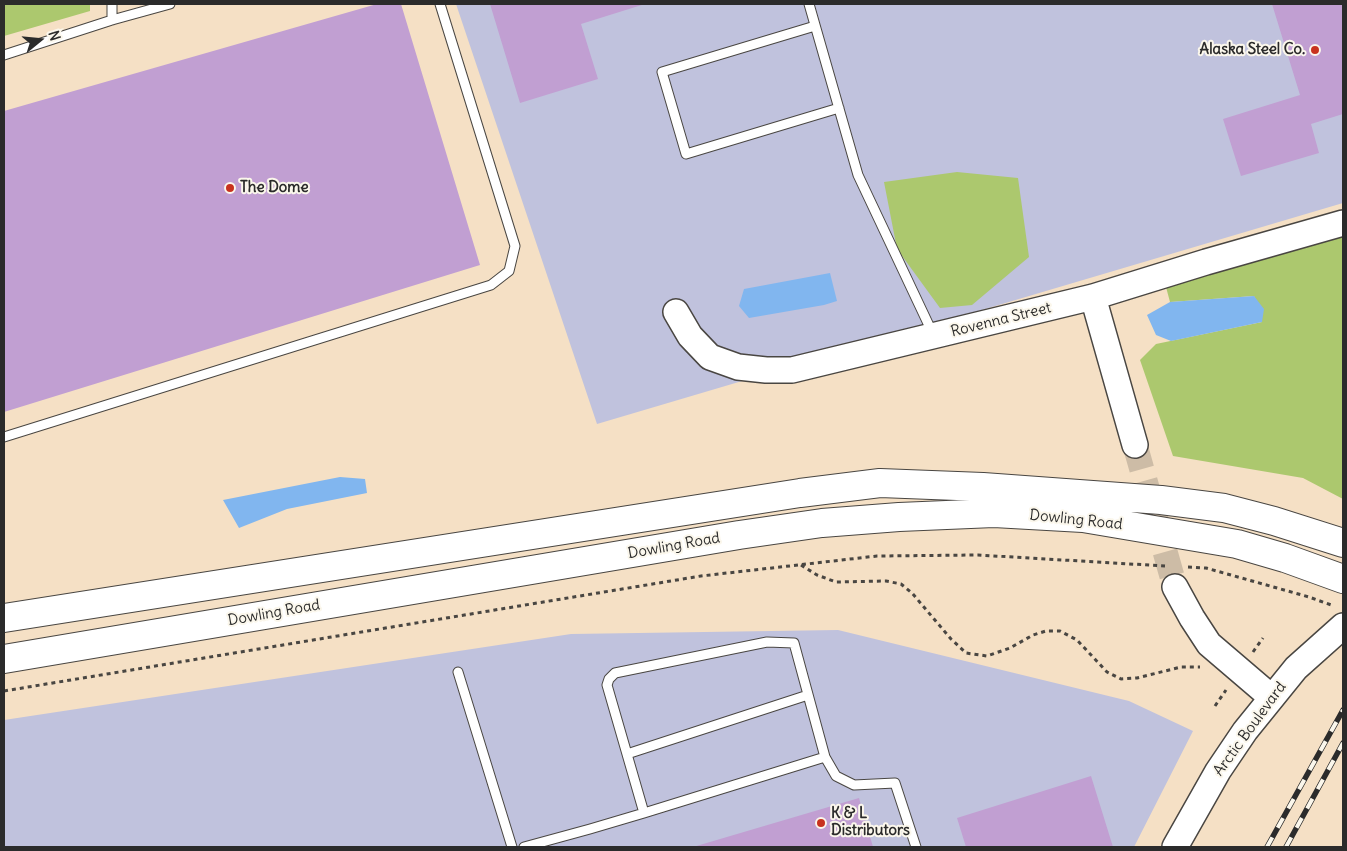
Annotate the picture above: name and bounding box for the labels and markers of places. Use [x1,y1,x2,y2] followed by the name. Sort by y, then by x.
[1200,41,1305,59] place label: Alaska Steel Co.
[1309,44,1321,56] marker: Alaska Steel Co.
[240,179,308,197] place label: The Dome
[224,182,236,194] marker: The Dome
[831,805,910,840] place label: K & L Distributors
[815,817,827,829] marker: K & L Distributors

